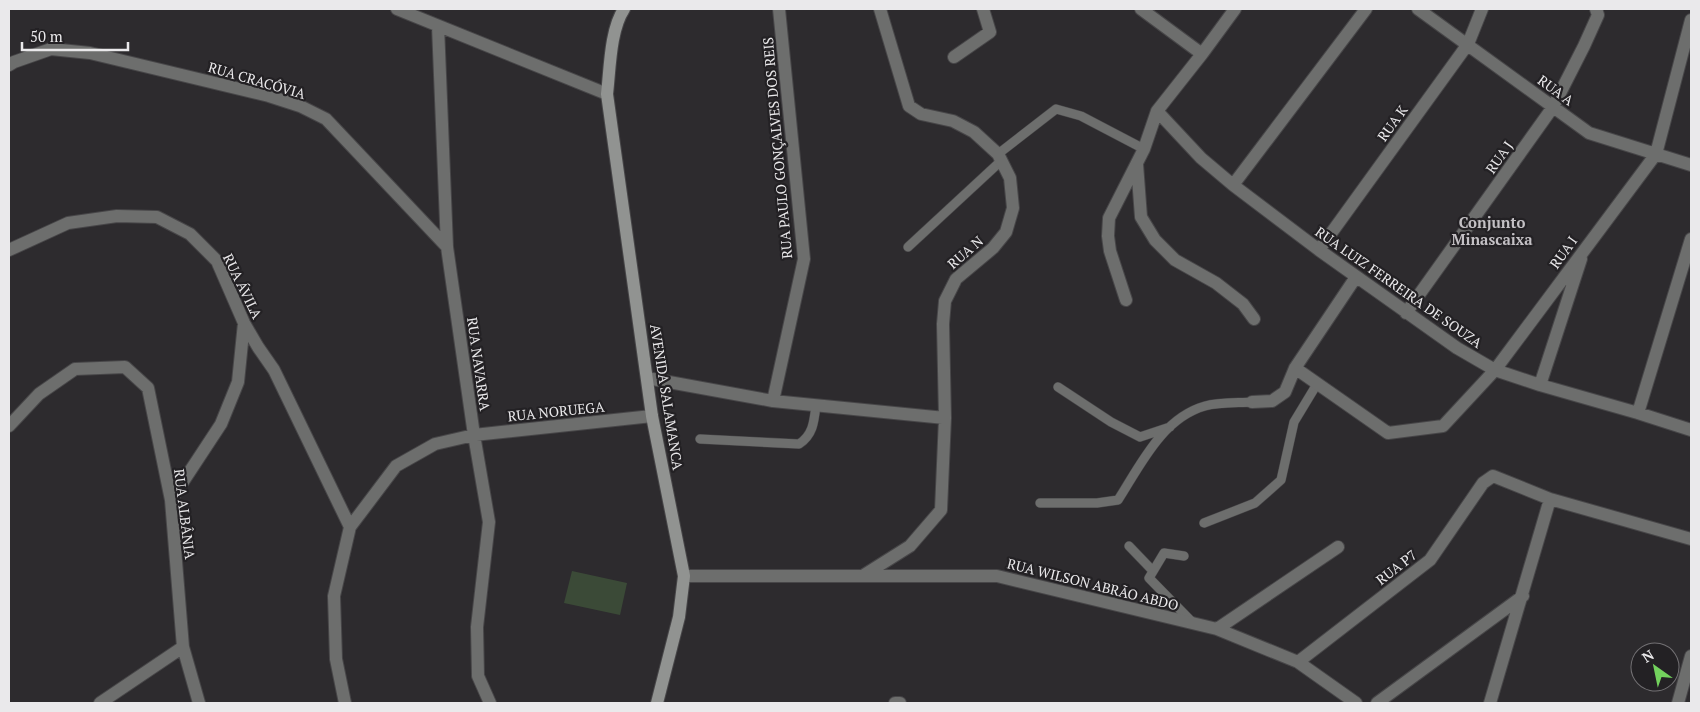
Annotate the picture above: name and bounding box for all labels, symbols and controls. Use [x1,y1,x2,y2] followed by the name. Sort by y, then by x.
[22,20,129,52] scale bar
[30,26,63,46] text: 50 m
[758,36,796,260] street label: RUA PAULO GONÇALVES DOS REIS
[206,57,308,103] street label: RUA CRACÓVIA
[1534,70,1578,110] street label: RUA A
[1373,100,1412,145] street label: RUA K
[1481,137,1517,177] street label: RUA J
[1451,212,1533,249] district label: Conjunto Minascaixa
[1312,222,1487,352] street label: RUA LUIZ FERREIRA DE SOUZA
[943,231,987,273] street label: RUA N
[1545,232,1581,272] street label: RUA I
[219,250,267,322] street label: RUA ÁVILA
[463,316,495,413] street label: RUA NAVARRA
[646,323,688,472] street label: AVENIDA SALAMANCA
[507,396,606,426] street label: RUA NORUEGA
[170,468,200,561] street label: RUA ALBÂNIA
[1372,545,1420,589] street label: RUA P7
[1005,554,1181,614] street label: RUA WILSON ABRÃO ABDO
[1630,642,1680,692] north arrow
[1638,645,1658,667] text: N

